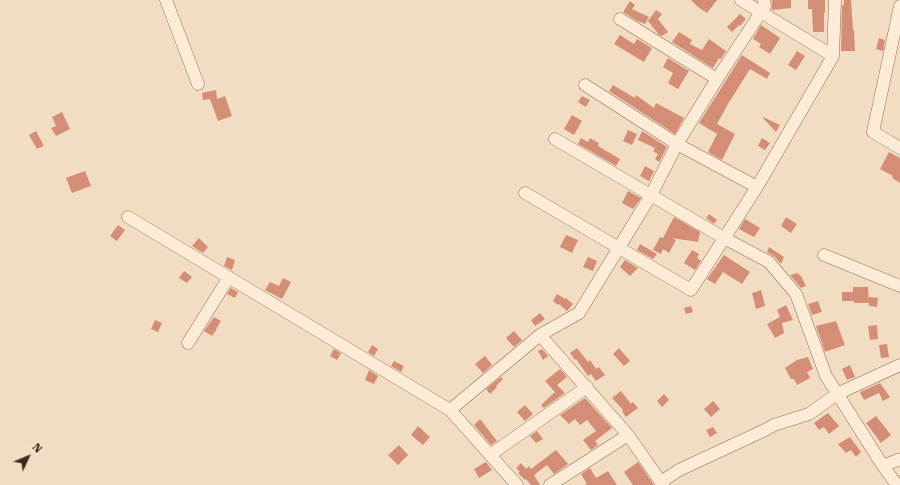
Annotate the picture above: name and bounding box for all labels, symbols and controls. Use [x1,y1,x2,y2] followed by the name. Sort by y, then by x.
[8,437,48,477] north arrow
[29,441,45,456] text: N

